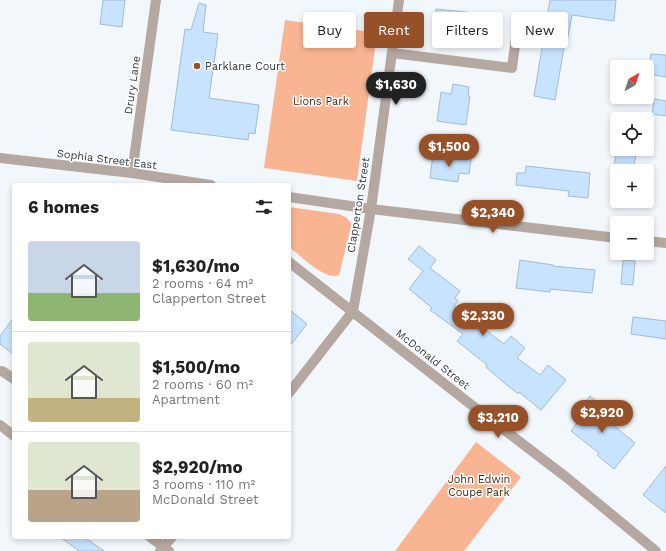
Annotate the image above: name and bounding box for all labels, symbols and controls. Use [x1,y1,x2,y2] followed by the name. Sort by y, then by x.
[303,12,356,48] chip: Buy
[364,12,424,48] chip: Rent
[432,12,503,48] chip: Filters
[511,12,568,48] chip: New
[122,55,143,115] street label: Drury Lane
[205,60,285,73] place label: Parklane Court
[610,60,654,104] north arrow
[610,60,654,260] map controls
[192,61,202,71] marker: Parklane Court
[363,72,429,106] pin: $1,630
[375,77,417,92] text: $1,630
[293,95,349,108] park label: Lions Park
[610,112,654,156] button: locate
[416,134,482,168] pin: $1,500
[428,139,470,154] text: $1,500
[56,147,158,172] street label: Sophia Street East
[345,156,373,254] street label: Clapperton Street
[610,164,654,208] button: +
[253,196,275,218] icon: filters
[28,197,99,217] text: 6 homes
[460,200,526,234] pin: $2,340
[471,205,515,220] text: $2,340
[610,216,654,260] button: −
[152,256,240,276] text: $1,630/mo
[60,257,108,305] icon: home
[152,276,253,291] text: 2 rooms · 64 m²
[152,291,266,306] text: Clapperton Street
[450,303,516,337] pin: $2,330
[461,308,505,323] text: $2,330
[393,327,473,393] street label: McDonald Street
[152,357,240,377] text: $1,500/mo
[60,358,108,406] icon: home
[152,377,253,392] text: 2 rooms · 60 m²
[152,392,220,407] text: Apartment
[569,400,635,434] pin: $2,920
[465,405,531,439] pin: $3,210
[580,405,624,420] text: $2,920
[477,410,519,425] text: $3,210
[152,457,243,477] text: $2,920/mo
[60,458,108,506] icon: home
[448,473,510,499] park label: John Edwin Coupe Park
[152,477,255,492] text: 3 rooms · 110 m²
[152,492,259,507] text: McDonald Street

